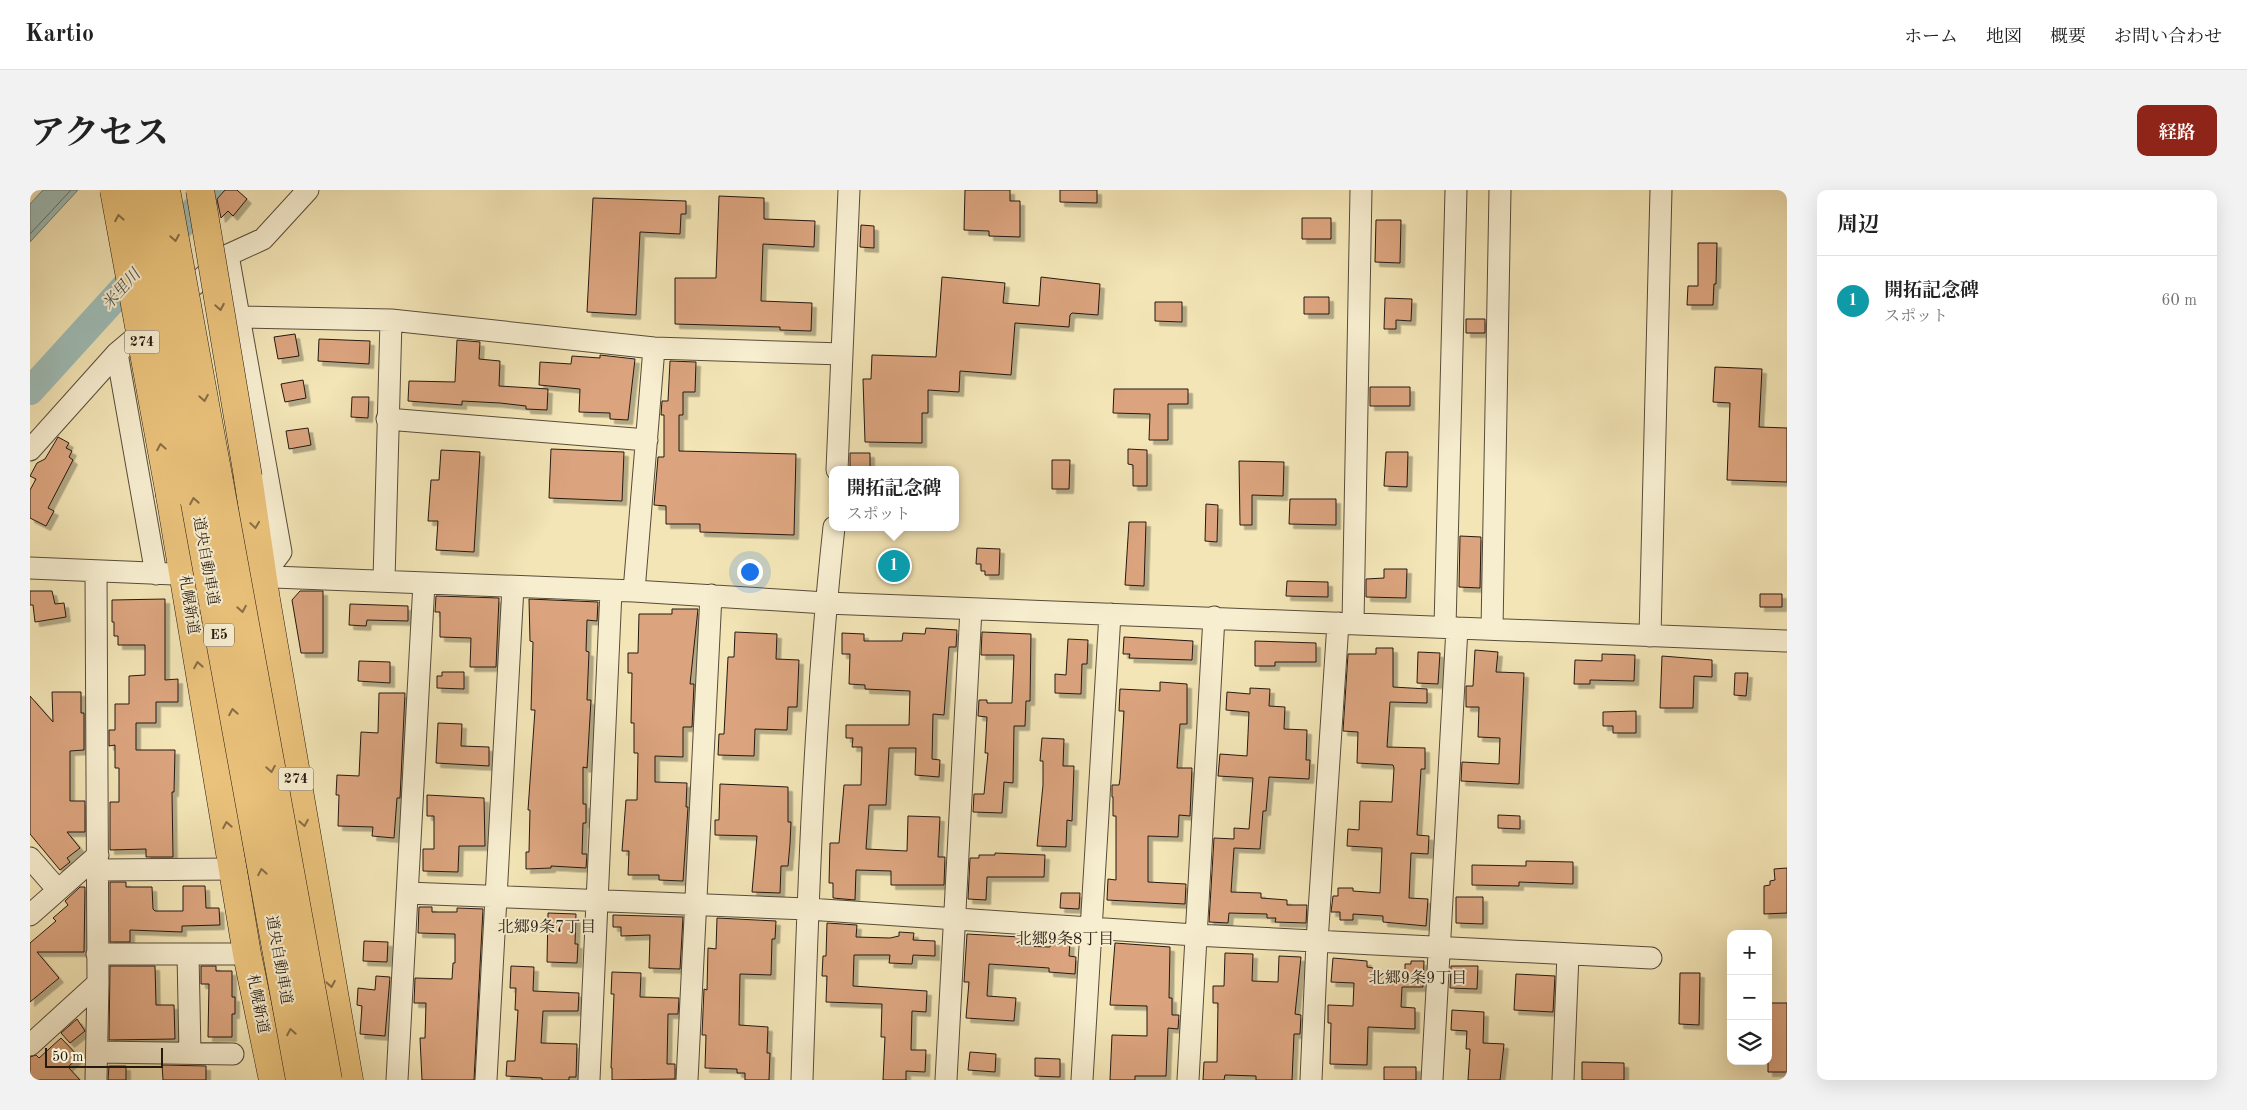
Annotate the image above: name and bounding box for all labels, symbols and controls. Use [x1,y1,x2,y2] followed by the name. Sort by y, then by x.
[25,23,94,47] text: Kartio
[1904,28,1958,46] text: ホーム
[1986,28,2022,46] text: 地図
[2050,28,2086,46] text: 概要
[2114,28,2222,46] text: お問い合わせ
[2137,105,2217,156] button: 経路
[30,117,169,152] text: アクセス
[114,214,124,223] one-way arrow
[1837,215,1879,236] text: 周辺
[169,234,179,242] one-way arrow
[99,264,145,313] water label: 米里川
[1884,282,1979,301] text: 開拓記念碑
[1848,293,1858,309] text: 1
[2161,293,2197,309] text: 60 m
[214,303,224,311] one-way arrow
[1884,309,1948,325] text: スポット
[124,330,160,353] road number: 274
[198,393,208,402] one-way arrow
[156,443,166,451] one-way arrow
[829,466,959,531] popup
[846,480,942,499] text: 開拓記念碑
[190,496,200,505] one-way arrow
[846,507,911,523] text: スポット
[190,515,222,607] street label: 道央自動車道
[249,521,260,529] one-way arrow
[878,547,910,585] pin: 1
[737,559,763,585] your location
[176,574,202,636] street label: 札幌新道
[236,605,247,614] one-way arrow
[204,624,234,646] road number: E5
[194,661,204,670] one-way arrow
[228,708,238,717] one-way arrow
[266,765,276,774] one-way arrow
[278,768,314,790] road number: 274
[298,820,309,828] one-way arrow
[222,821,232,830] one-way arrow
[257,868,267,877] one-way arrow
[263,914,295,1006] street label: 道央自動車道
[498,918,596,936] district label: 北郷9条7丁目
[1016,930,1114,948] district label: 北郷9条8丁目
[1727,930,1772,1065] map controls
[1727,930,1772,975] button: +
[1369,969,1467,987] district label: 北郷9条9丁目
[244,973,272,1035] street label: 札幌新道
[1727,975,1772,1020] button: −
[326,979,336,988] one-way arrow
[1727,1020,1772,1065] button: layers
[287,1028,297,1036] one-way arrow
[45,1045,162,1068] scale bar
[52,1050,83,1064] text: 50 m

